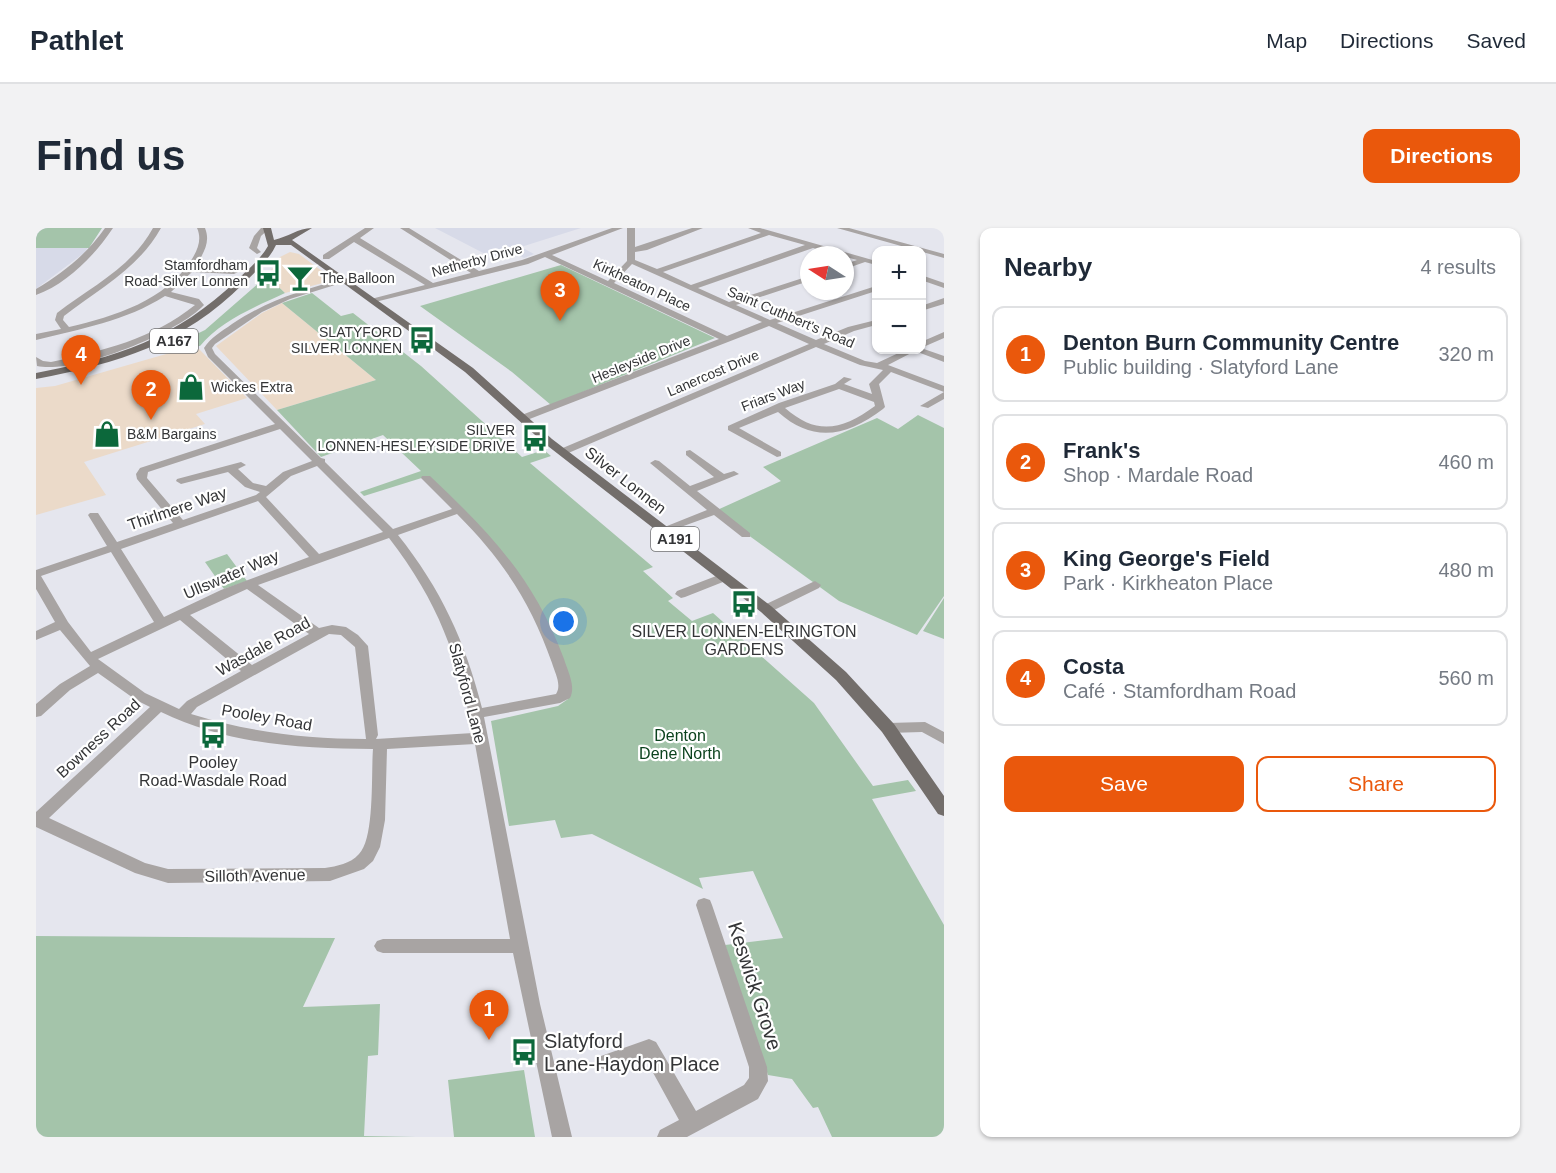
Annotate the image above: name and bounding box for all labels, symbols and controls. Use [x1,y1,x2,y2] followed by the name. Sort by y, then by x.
[30,25,123,56] text: Pathlet
[1266,29,1307,52] text: Map
[1340,29,1433,52] text: Directions
[1466,29,1526,52] text: Saved
[1363,129,1520,183] button: Directions
[36,132,185,179] text: Find us
[430,240,524,280] street label: Netherby Drive
[800,246,854,300] north arrow
[872,246,926,354] map controls
[872,246,926,300] button: +
[1004,252,1092,282] text: Nearby
[591,255,694,315] street label: Kirkheaton Place
[1420,256,1496,278] text: 4 results
[124,257,248,289] place label: Stamfordham Road-Silver Lonnen
[253,258,283,288] bus stop icon: Stamfordham Road-Silver Lonnen
[285,263,315,293] bar icon: The Balloon
[320,270,395,286] place label: The Balloon
[540,272,580,321] pin: 3
[725,283,857,351] street label: Saint Cuthbert's Road
[872,300,926,354] button: −
[291,324,402,356] place label: SLATYFORD SILVER LONNEN
[407,325,437,355] bus stop icon: SLATYFORD SILVER LONNEN
[150,329,198,353] road number: A167
[1063,330,1399,355] text: Denton Burn Community Centre
[589,332,693,386] street label: Hesleyside Drive
[62,336,100,385] pin: 4
[1020,343,1031,365] text: 1
[1438,343,1494,365] text: 320 m
[665,346,761,400] street label: Lanercost Drive
[1063,356,1339,378] text: Public building · Slatyford Lane
[132,370,170,420] pin: 2
[176,372,206,402] shop icon: Wickes Extra
[739,375,807,415] street label: Friars Way
[211,379,293,395] place label: Wickes Extra
[92,419,122,449] shop icon: B&M Bargains
[317,422,515,454] place label: SILVER LONNEN-HESLEYSIDE DRIVE
[520,423,550,453] bus stop icon: SILVER LONNEN-HESLEYSIDE DRIVE
[127,426,216,442] place label: B&M Bargains
[1063,438,1140,463] text: Frank's
[582,444,669,517] street label: Silver Lonnen
[1020,451,1031,473] text: 2
[1438,451,1494,473] text: 460 m
[1063,464,1253,486] text: Shop · Mardale Road
[126,484,229,533] street label: Thirlmere Way
[651,527,699,551] road number: A191
[1063,546,1270,571] text: King George's Field
[181,547,281,602] street label: Ullswater Way
[1020,559,1031,581] text: 3
[1438,559,1494,581] text: 480 m
[1063,572,1273,594] text: Park · Kirkheaton Place
[729,589,759,619] bus stop icon: SILVER LONNEN-ELRINGTON GARDENS
[549,607,578,636] your location
[213,614,313,679] street label: Wasdale Road
[631,623,857,658] place label: SILVER LONNEN-ELRINGTON GARDENS
[446,641,489,745] street label: Slatyford Lane
[1063,654,1124,679] text: Costa
[1020,667,1031,689] text: 4
[1438,667,1494,689] text: 560 m
[1063,680,1296,702] text: Café · Stamfordham Road
[53,695,143,781] street label: Bowness Road
[220,701,314,734] street label: Pooley Road
[198,720,228,750] bus stop icon: Pooley Road-Wasdale Road
[639,727,721,762] park label: Denton Dene North
[139,754,287,789] place label: Pooley Road-Wasdale Road
[1004,756,1244,812] button: Save
[1256,756,1496,812] button: Share
[204,866,306,885] street label: Silloth Avenue
[724,919,786,1053] street label: Keswick Grove
[470,990,508,1040] pin: 1
[544,1030,720,1075] place label: Slatyford Lane-Haydon Place
[509,1037,539,1067] bus stop icon: Slatyford Lane-Haydon Place

